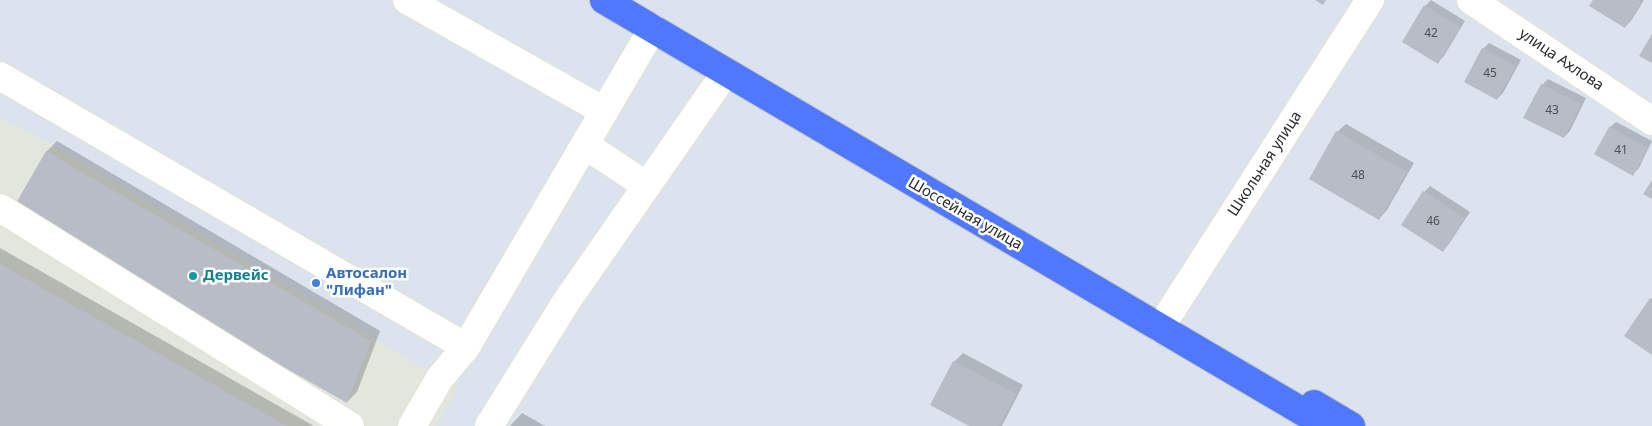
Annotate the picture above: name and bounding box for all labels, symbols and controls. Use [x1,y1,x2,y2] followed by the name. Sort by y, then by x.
[1515,25,1607,95] street label: улица Ахлова
[1424,27,1438,41] house number: 42
[1483,67,1497,81] house number: 45
[1545,104,1559,118] house number: 43
[1224,108,1306,220] street label: Школьная улица
[1614,144,1628,158] house number: 41
[1351,169,1365,183] house number: 48
[905,174,1025,254] street label: Шоссейная улица
[1426,215,1440,229] house number: 46
[326,265,407,300] place label: Автосалон "Лифан"
[203,267,269,285] place label: Дервейс
[187,270,199,282] marker: Дервейс
[310,277,322,289] marker: Автосалон "Лифан"

